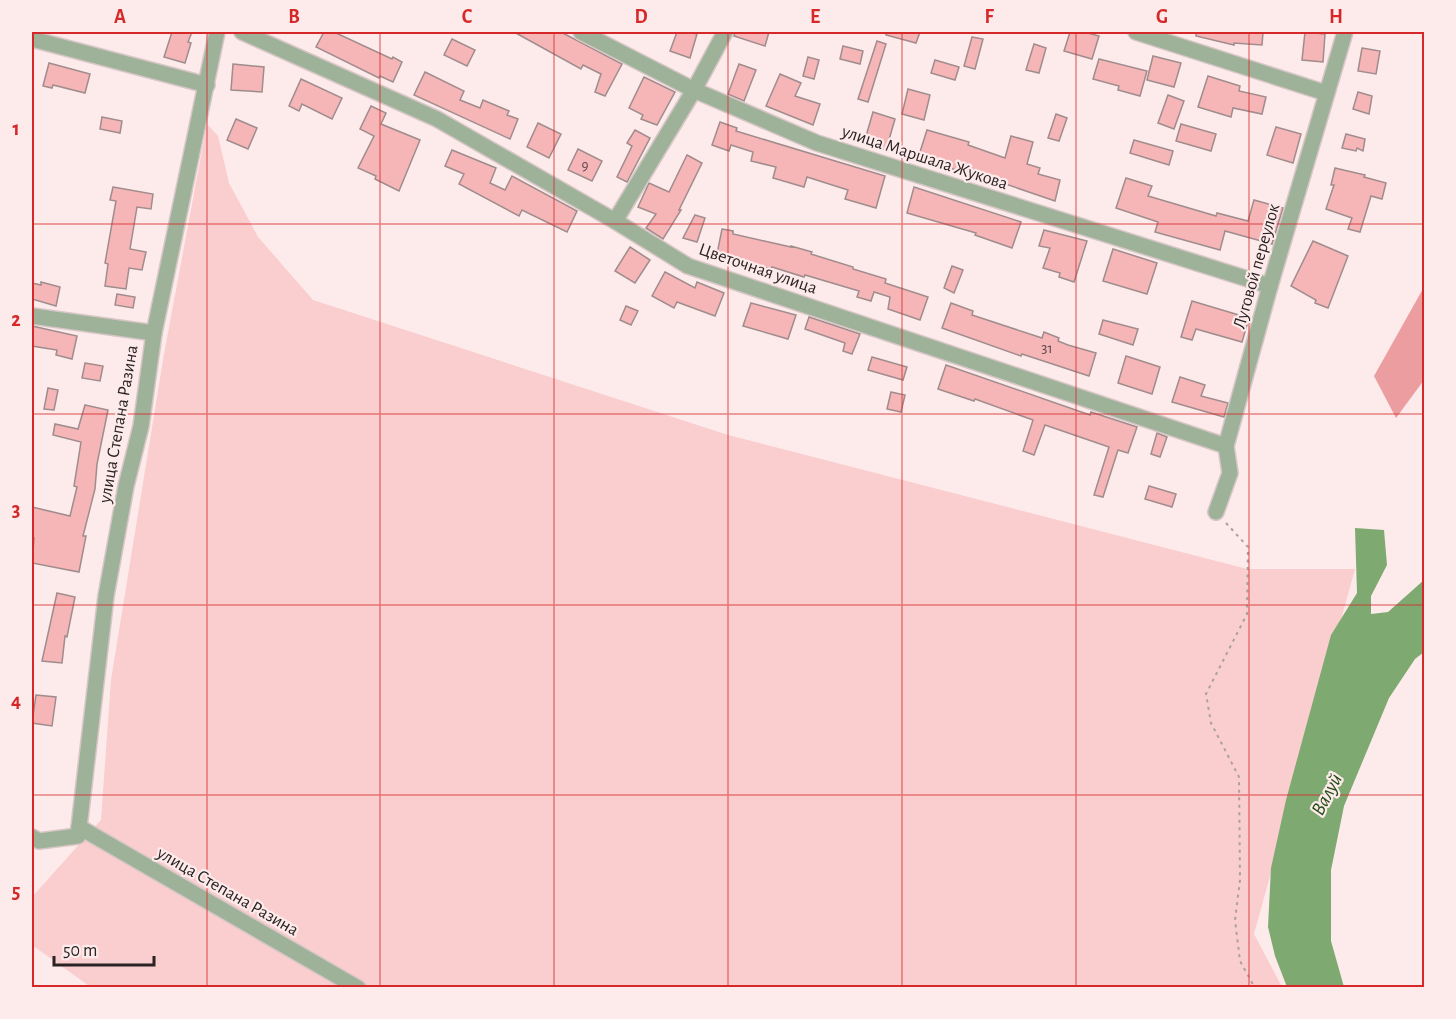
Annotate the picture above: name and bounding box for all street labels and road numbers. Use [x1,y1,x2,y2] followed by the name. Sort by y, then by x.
[839,122,1010,193] street label: улица Маршала Жукова
[1231,201,1284,331] street label: Луговой переулок
[696,240,819,298] street label: Цветочная улица
[96,344,142,505] street label: улица Степана Разина
[153,844,301,940] street label: улица Степана Разина

